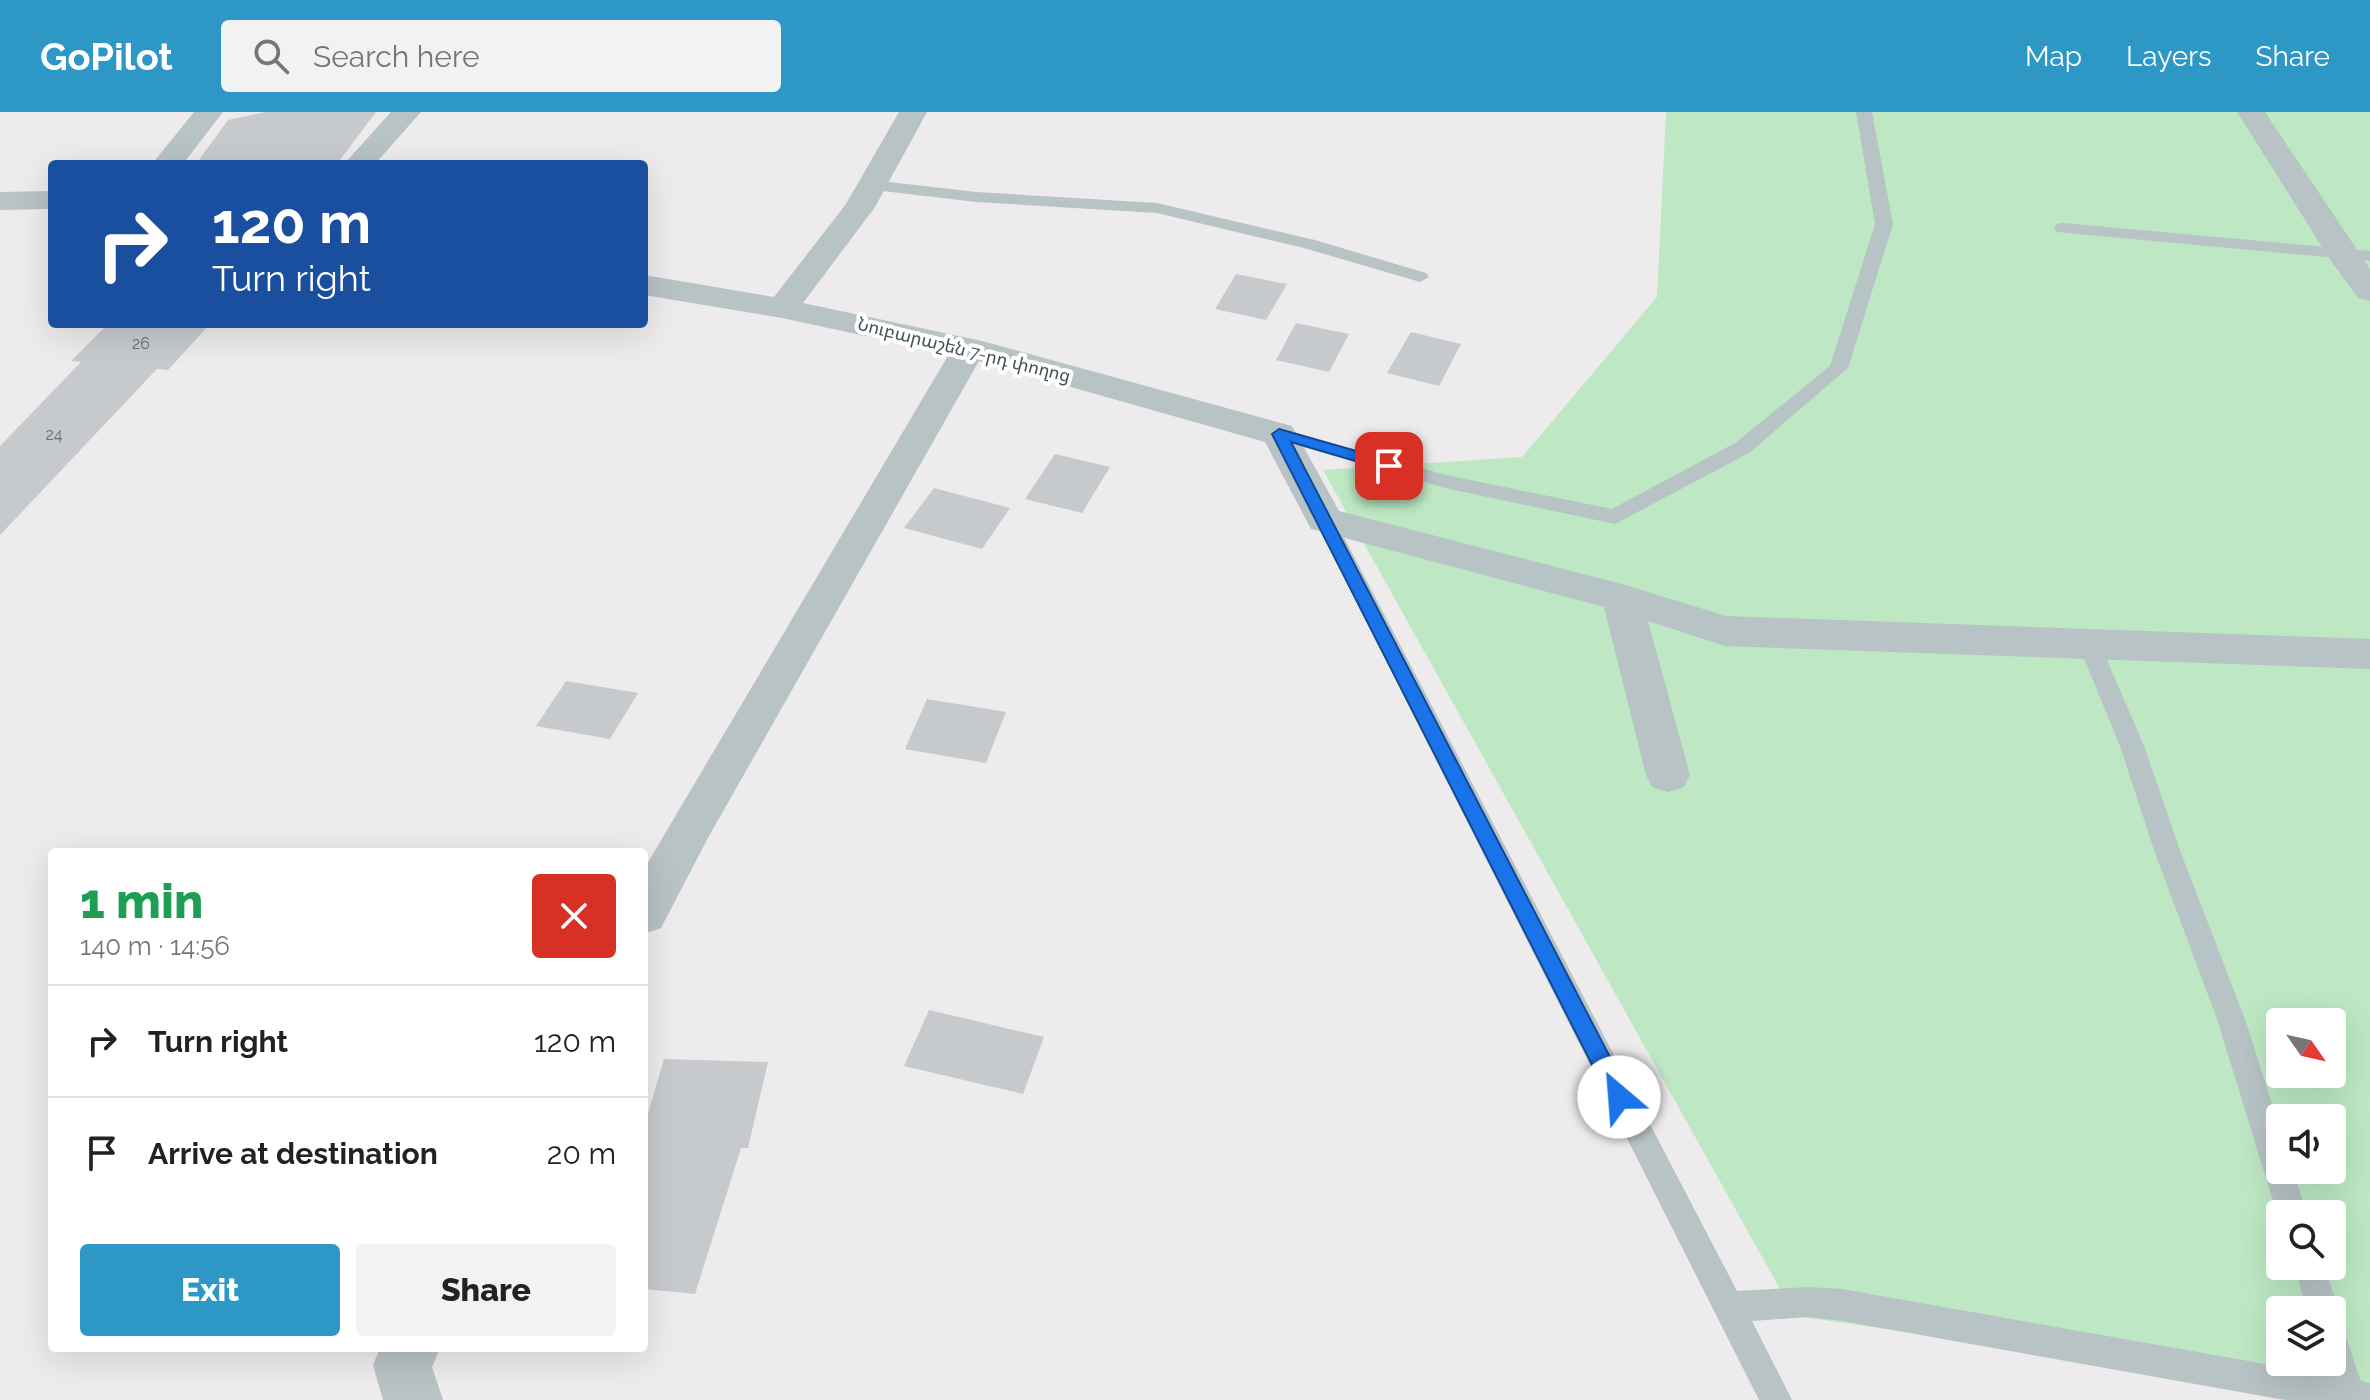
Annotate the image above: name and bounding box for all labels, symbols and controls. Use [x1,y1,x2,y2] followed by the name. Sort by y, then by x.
[221,20,781,92] search box
[40,34,173,79] text: GoPilot
[249,34,293,78] icon: search
[313,39,480,74] text: Search here
[2025,40,2082,73] text: Map
[2126,40,2212,73] text: Layers
[2256,40,2330,73] text: Share
[212,190,371,256] text: 120 m
[80,192,184,296] icon: right
[212,257,371,299] text: Turn right
[855,313,1073,386] street label: Նուբարաշեն 7-րդ փողոց
[132,334,150,353] house number: 26
[45,425,63,444] house number: 24
[1355,432,1423,500] pin
[1367,444,1411,488] icon: arrive
[80,873,203,929] text: 1 min
[532,874,616,958] button: close
[80,931,230,961] text: 140 m · 14:56
[2266,1008,2346,1088] north arrow
[2266,1008,2346,1376] map controls
[80,1019,124,1063] icon: right
[148,1024,288,1059] text: Turn right
[534,1024,616,1059] text: 120 m
[1577,1055,1661,1139] position arrow
[2266,1104,2346,1184] button: sound
[80,1131,124,1175] icon: arrive
[148,1136,438,1171] text: Arrive at destination
[547,1136,616,1171] text: 20 m
[2266,1200,2346,1280] button: search
[80,1244,340,1336] button: Exit
[356,1244,616,1336] button: Share
[2266,1296,2346,1376] button: layers

